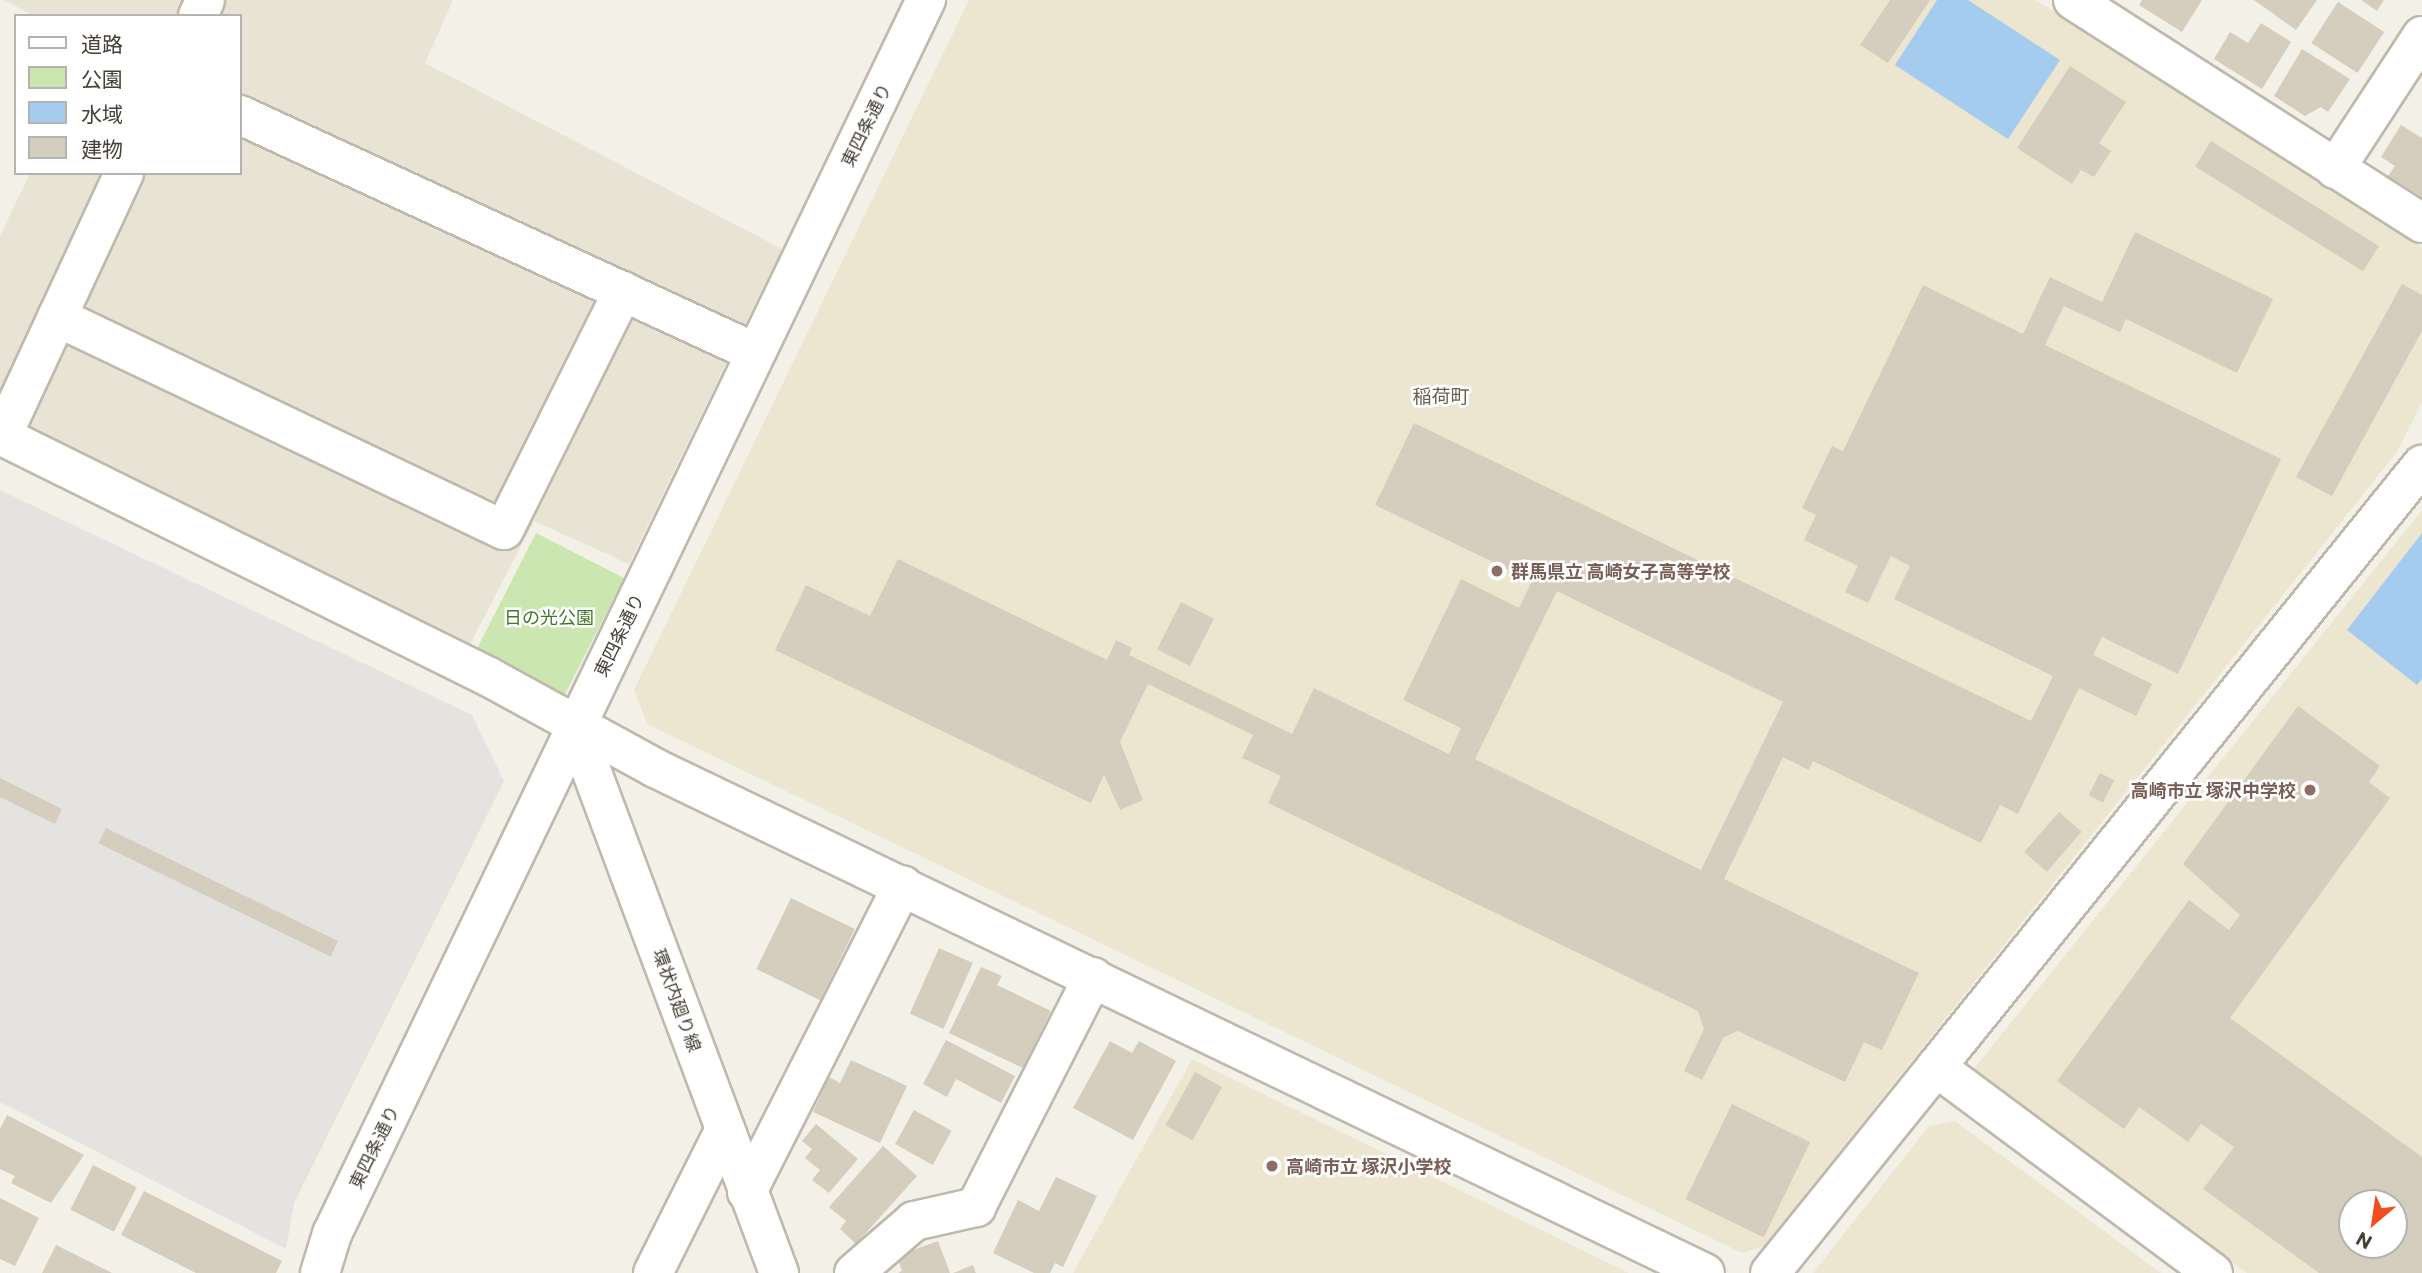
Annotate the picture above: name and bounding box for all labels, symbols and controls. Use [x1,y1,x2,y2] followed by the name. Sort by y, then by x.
[14,14,242,175] legend
[81,31,123,56] text: 道路
[81,66,123,91] text: 公園
[837,80,895,170] street label: 東四条通り
[81,101,123,126] text: 水域
[81,136,123,161] text: 建物
[1413,385,1469,407] district label: 稲荷町
[1511,560,1730,582] place label: 群馬県立 高崎女子高等学校
[1489,563,1505,579] marker: 群馬県立 高崎女子高等学校
[590,590,648,680] street label: 東四条通り
[504,606,594,628] park label: 日の光公園
[2131,779,2296,801] place label: 高崎市立 塚沢中学校
[2302,782,2318,798] marker: 高崎市立 塚沢中学校
[648,946,706,1054] street label: 環状内廻り線
[345,1102,403,1192] street label: 東四条通り
[1286,1155,1451,1177] place label: 高崎市立 塚沢小学校
[1264,1158,1280,1174] marker: 高崎市立 塚沢小学校
[2338,1189,2408,1259] north arrow
[2352,1228,2375,1255] text: N

